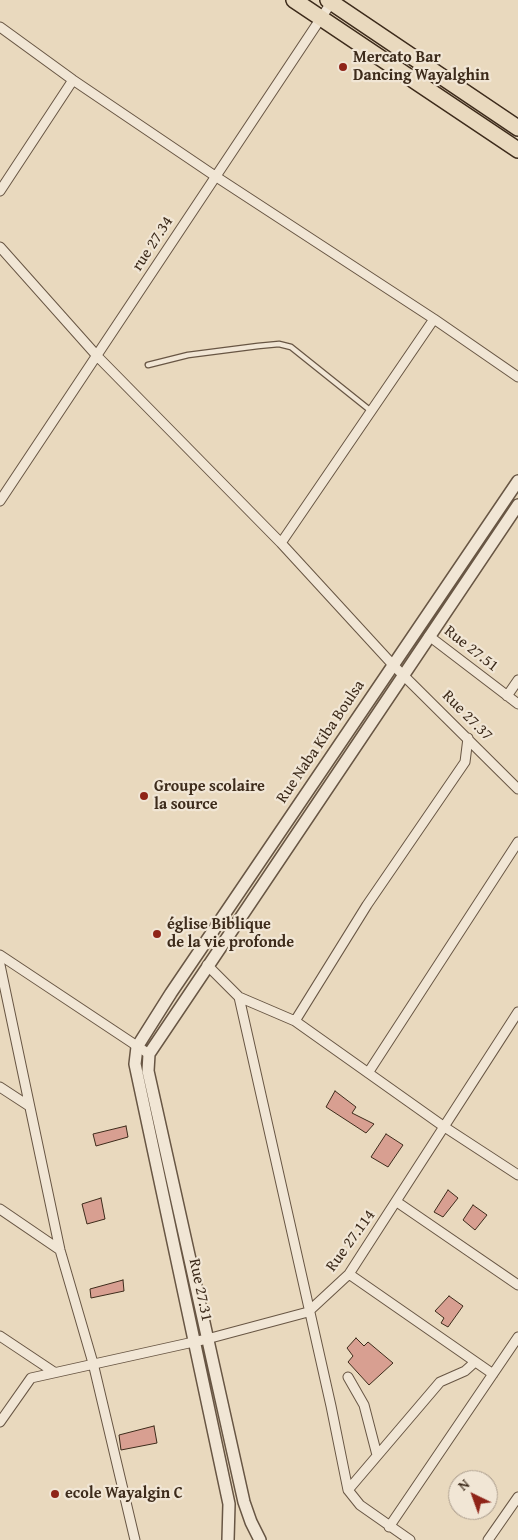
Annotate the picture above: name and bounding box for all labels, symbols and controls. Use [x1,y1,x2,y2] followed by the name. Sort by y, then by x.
[353,48,489,86] place label: Mercato Bar Dancing Wayalghin
[337,61,349,73] marker: Mercato Bar Dancing Wayalghin
[128,213,178,275] street label: rue 27.34
[440,622,502,676] street label: Rue 27.51
[273,677,369,807] street label: Rue Naba Kiba Boulsa
[438,687,496,745] street label: Rue 27.37
[154,777,265,815] place label: Groupe scolaire la source
[138,790,150,802] marker: Groupe scolaire la source
[167,915,294,953] place label: église Biblique de la vie profonde
[151,928,163,940] marker: église Biblique de la vie profonde
[322,1207,380,1275] street label: Rue 27.114
[184,1257,216,1323] street label: Rue 27.31
[448,1470,498,1520] north arrow
[453,1474,474,1495] text: N
[65,1484,183,1504] place label: ecole Wayalgin C
[49,1488,61,1500] marker: ecole Wayalgin C

